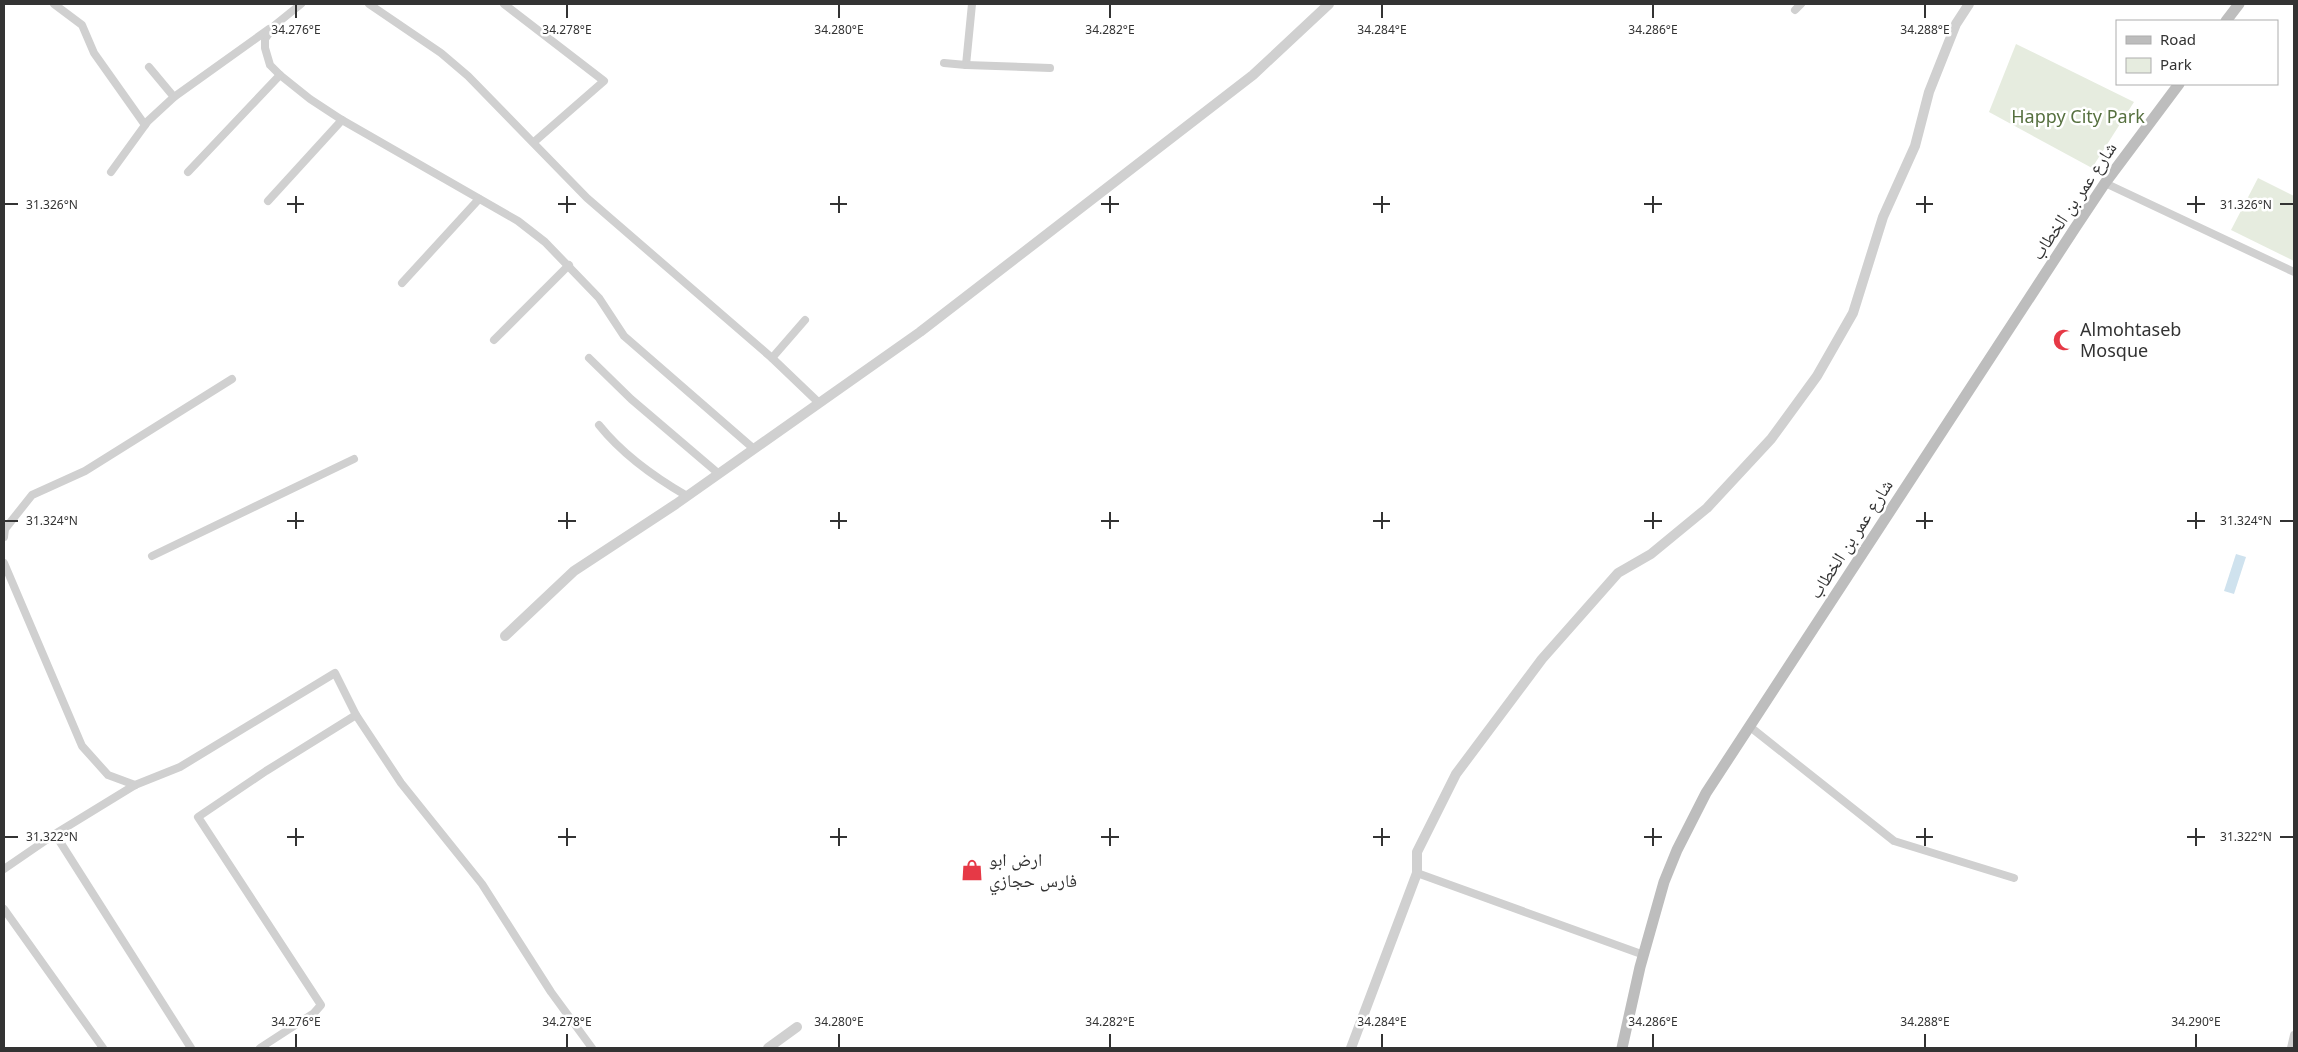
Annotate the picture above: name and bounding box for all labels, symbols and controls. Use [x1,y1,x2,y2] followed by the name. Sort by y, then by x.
[2116,20,2278,85] legend
[271,21,321,38] text: 34.276°E
[542,21,592,38] text: 34.278°E
[814,21,864,38] text: 34.280°E
[1085,21,1135,38] text: 34.282°E
[1357,21,1407,38] text: 34.284°E
[1628,21,1678,38] text: 34.286°E
[1900,21,1950,38] text: 34.288°E
[2160,29,2196,49] text: Road
[2160,54,2192,74] text: Park
[2011,104,2145,128] park label: Happy City Park
[2025,137,2122,264] street label: شارع عمر بن الخطاب
[26,196,78,213] text: 31.326°N
[2220,196,2272,213] text: 31.326°N
[2080,317,2181,362] place label: Almohtaseb Mosque
[2051,327,2077,353] mosque icon: Almohtaseb Mosque
[1803,474,1898,603] street label: شارع عمر بن الخطاب
[26,512,78,529] text: 31.324°N
[2220,512,2272,529] text: 31.324°N
[26,828,78,845] text: 31.322°N
[2220,828,2272,845] text: 31.322°N
[989,847,1077,896] place label: ارض ابو فارس حجازي
[959,857,985,883] shop icon: ارض ابو فارس حجازي
[271,1013,321,1030] text: 34.276°E
[542,1013,592,1030] text: 34.278°E
[814,1013,864,1030] text: 34.280°E
[1085,1013,1135,1030] text: 34.282°E
[1357,1013,1407,1030] text: 34.284°E
[1628,1013,1678,1030] text: 34.286°E
[1900,1013,1950,1030] text: 34.288°E
[2171,1013,2221,1030] text: 34.290°E

